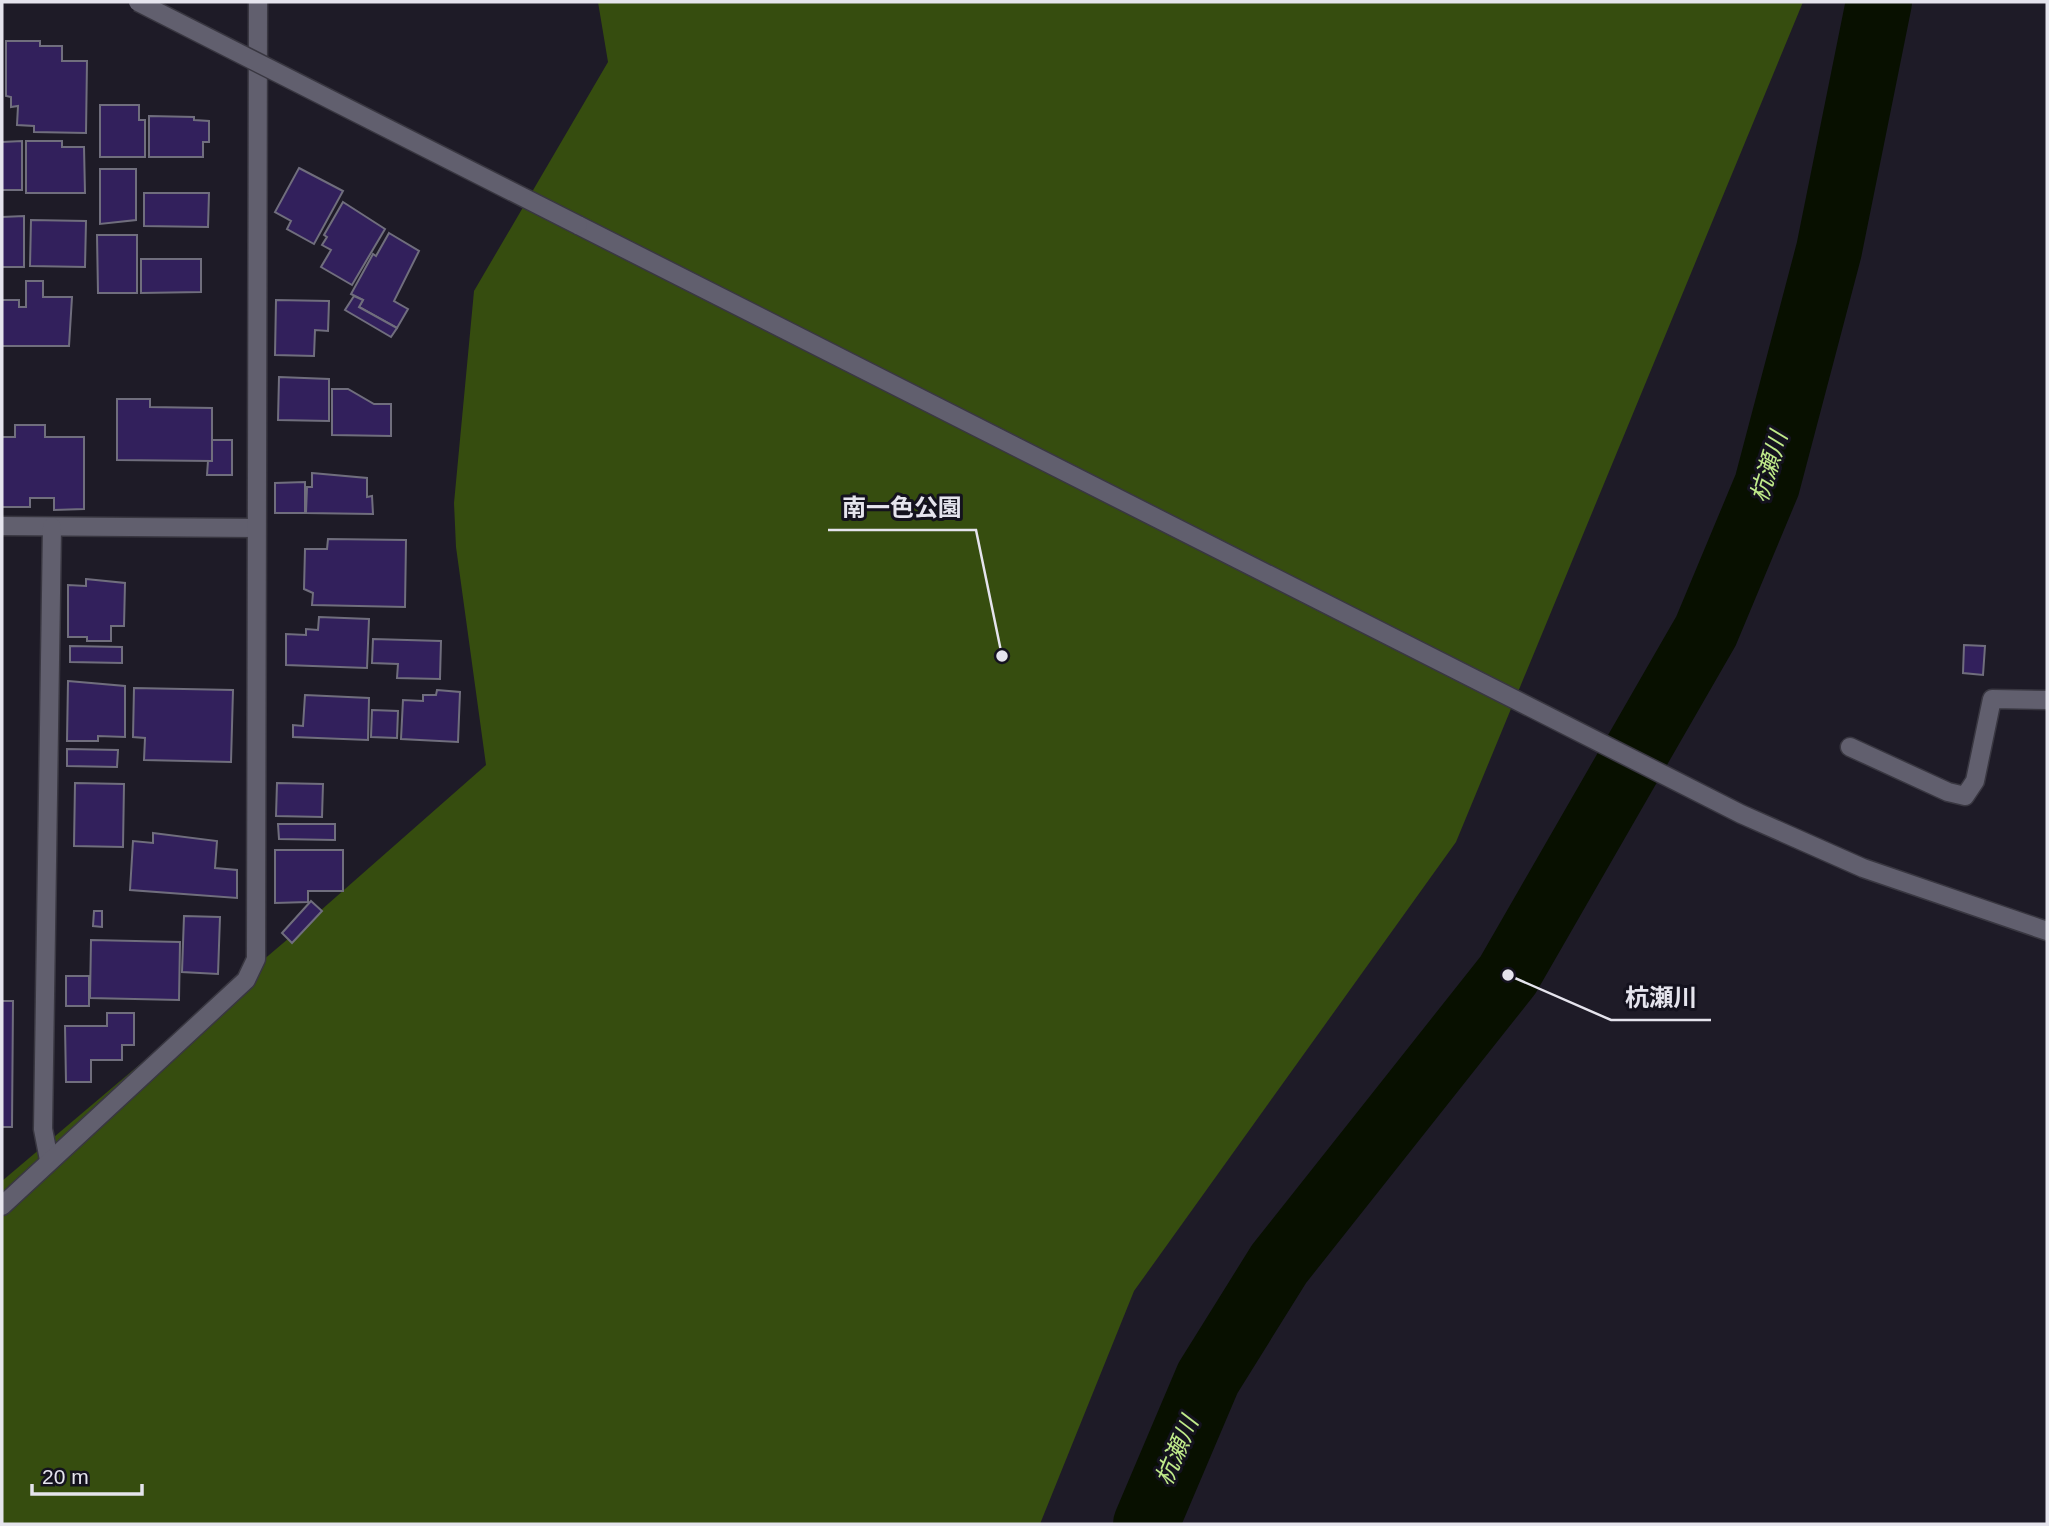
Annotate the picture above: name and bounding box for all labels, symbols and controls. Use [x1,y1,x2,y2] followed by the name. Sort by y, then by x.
[1745,426,1793,505] water label: 杭瀬川
[828,485,976,530] callout: 南一色公園
[842,494,962,521] text: 南一色公園
[1611,975,1711,1020] callout: 杭瀬川
[1625,984,1697,1011] text: 杭瀬川
[1150,1410,1204,1489] water label: 杭瀬川
[32,1452,142,1496] scale bar
[42,1465,89,1488] text: 20 m

